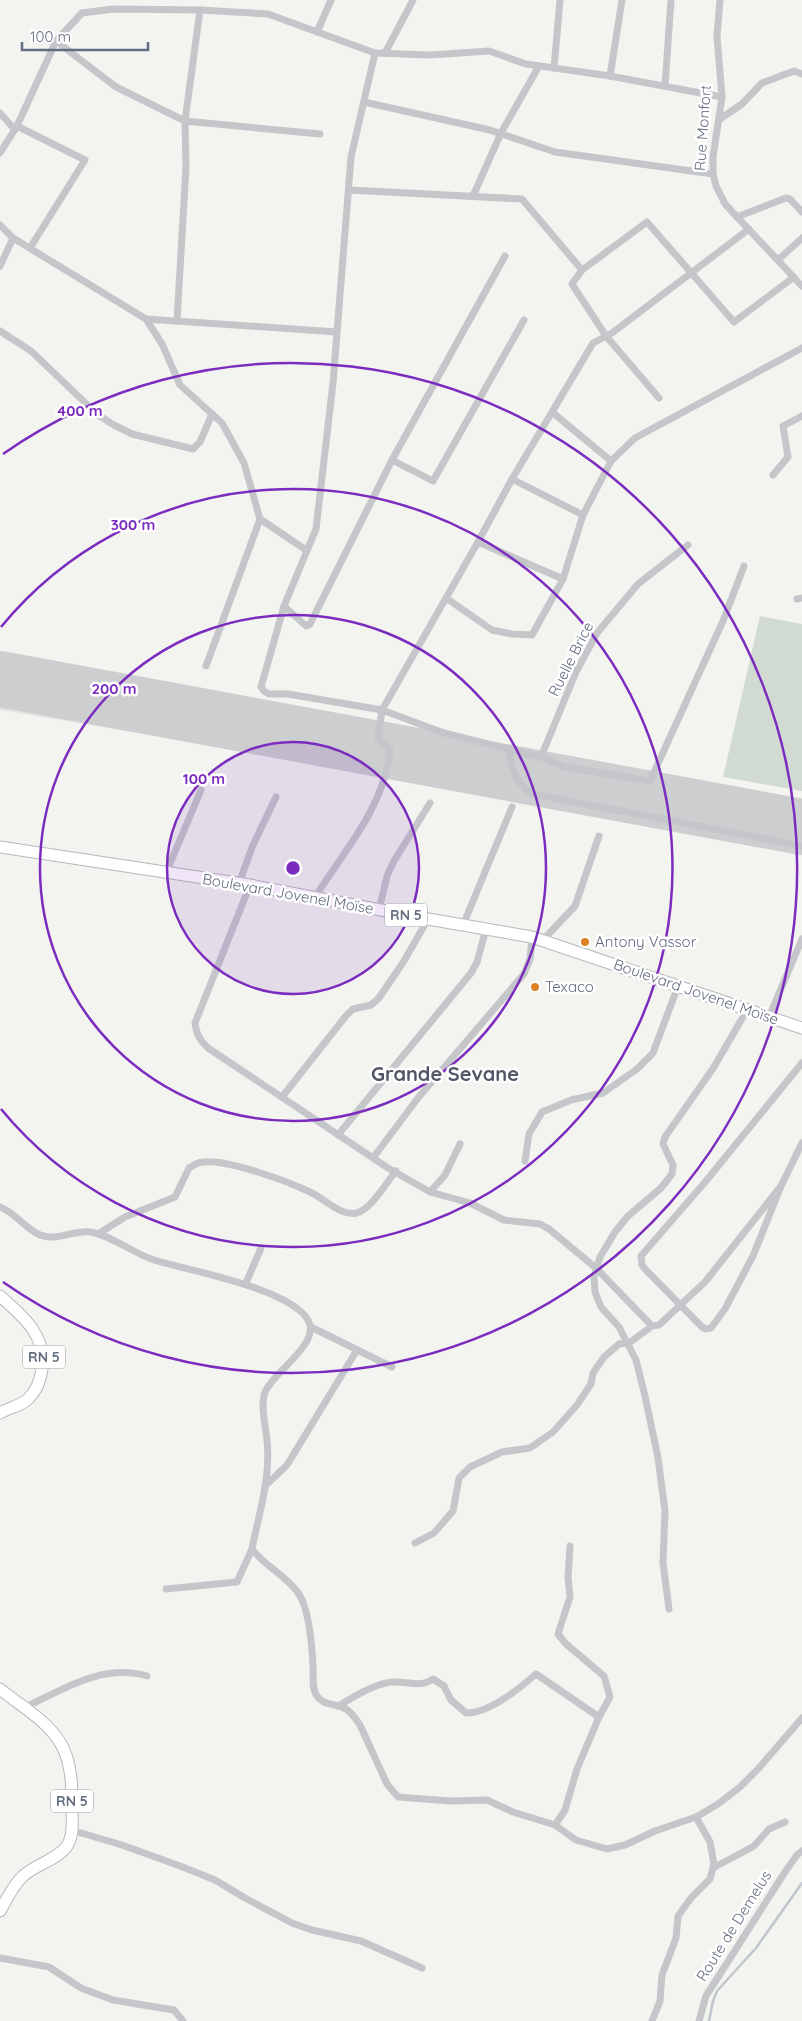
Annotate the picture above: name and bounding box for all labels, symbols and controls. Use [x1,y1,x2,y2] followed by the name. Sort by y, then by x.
[22,20,149,52] scale bar
[30,27,71,46] text: 100 m
[690,84,715,171] street label: Rue Monfort
[57,401,103,420] text: 400 m
[111,515,155,534] text: 300 m
[544,618,597,699] street label: Ruelle Brice
[92,679,137,698] text: 200 m
[183,769,225,788] text: 100 m
[284,859,302,877] centre of rings
[201,869,375,918] street label: Boulevard Jovenel Moïse
[385,904,427,926] road number: RN 5
[595,932,697,951] place label: Antony Vassor
[579,936,591,948] marker: Antony Vassor
[611,954,781,1029] street label: Boulevard Jovenel Moïse
[545,977,594,996] place label: Texaco
[529,981,541,993] marker: Texaco
[371,1061,519,1086] district label: Grande Sevane
[23,1345,65,1368] road number: RN 5
[51,1790,93,1812] road number: RN 5
[692,1867,775,1985] street label: Route de Demelus

